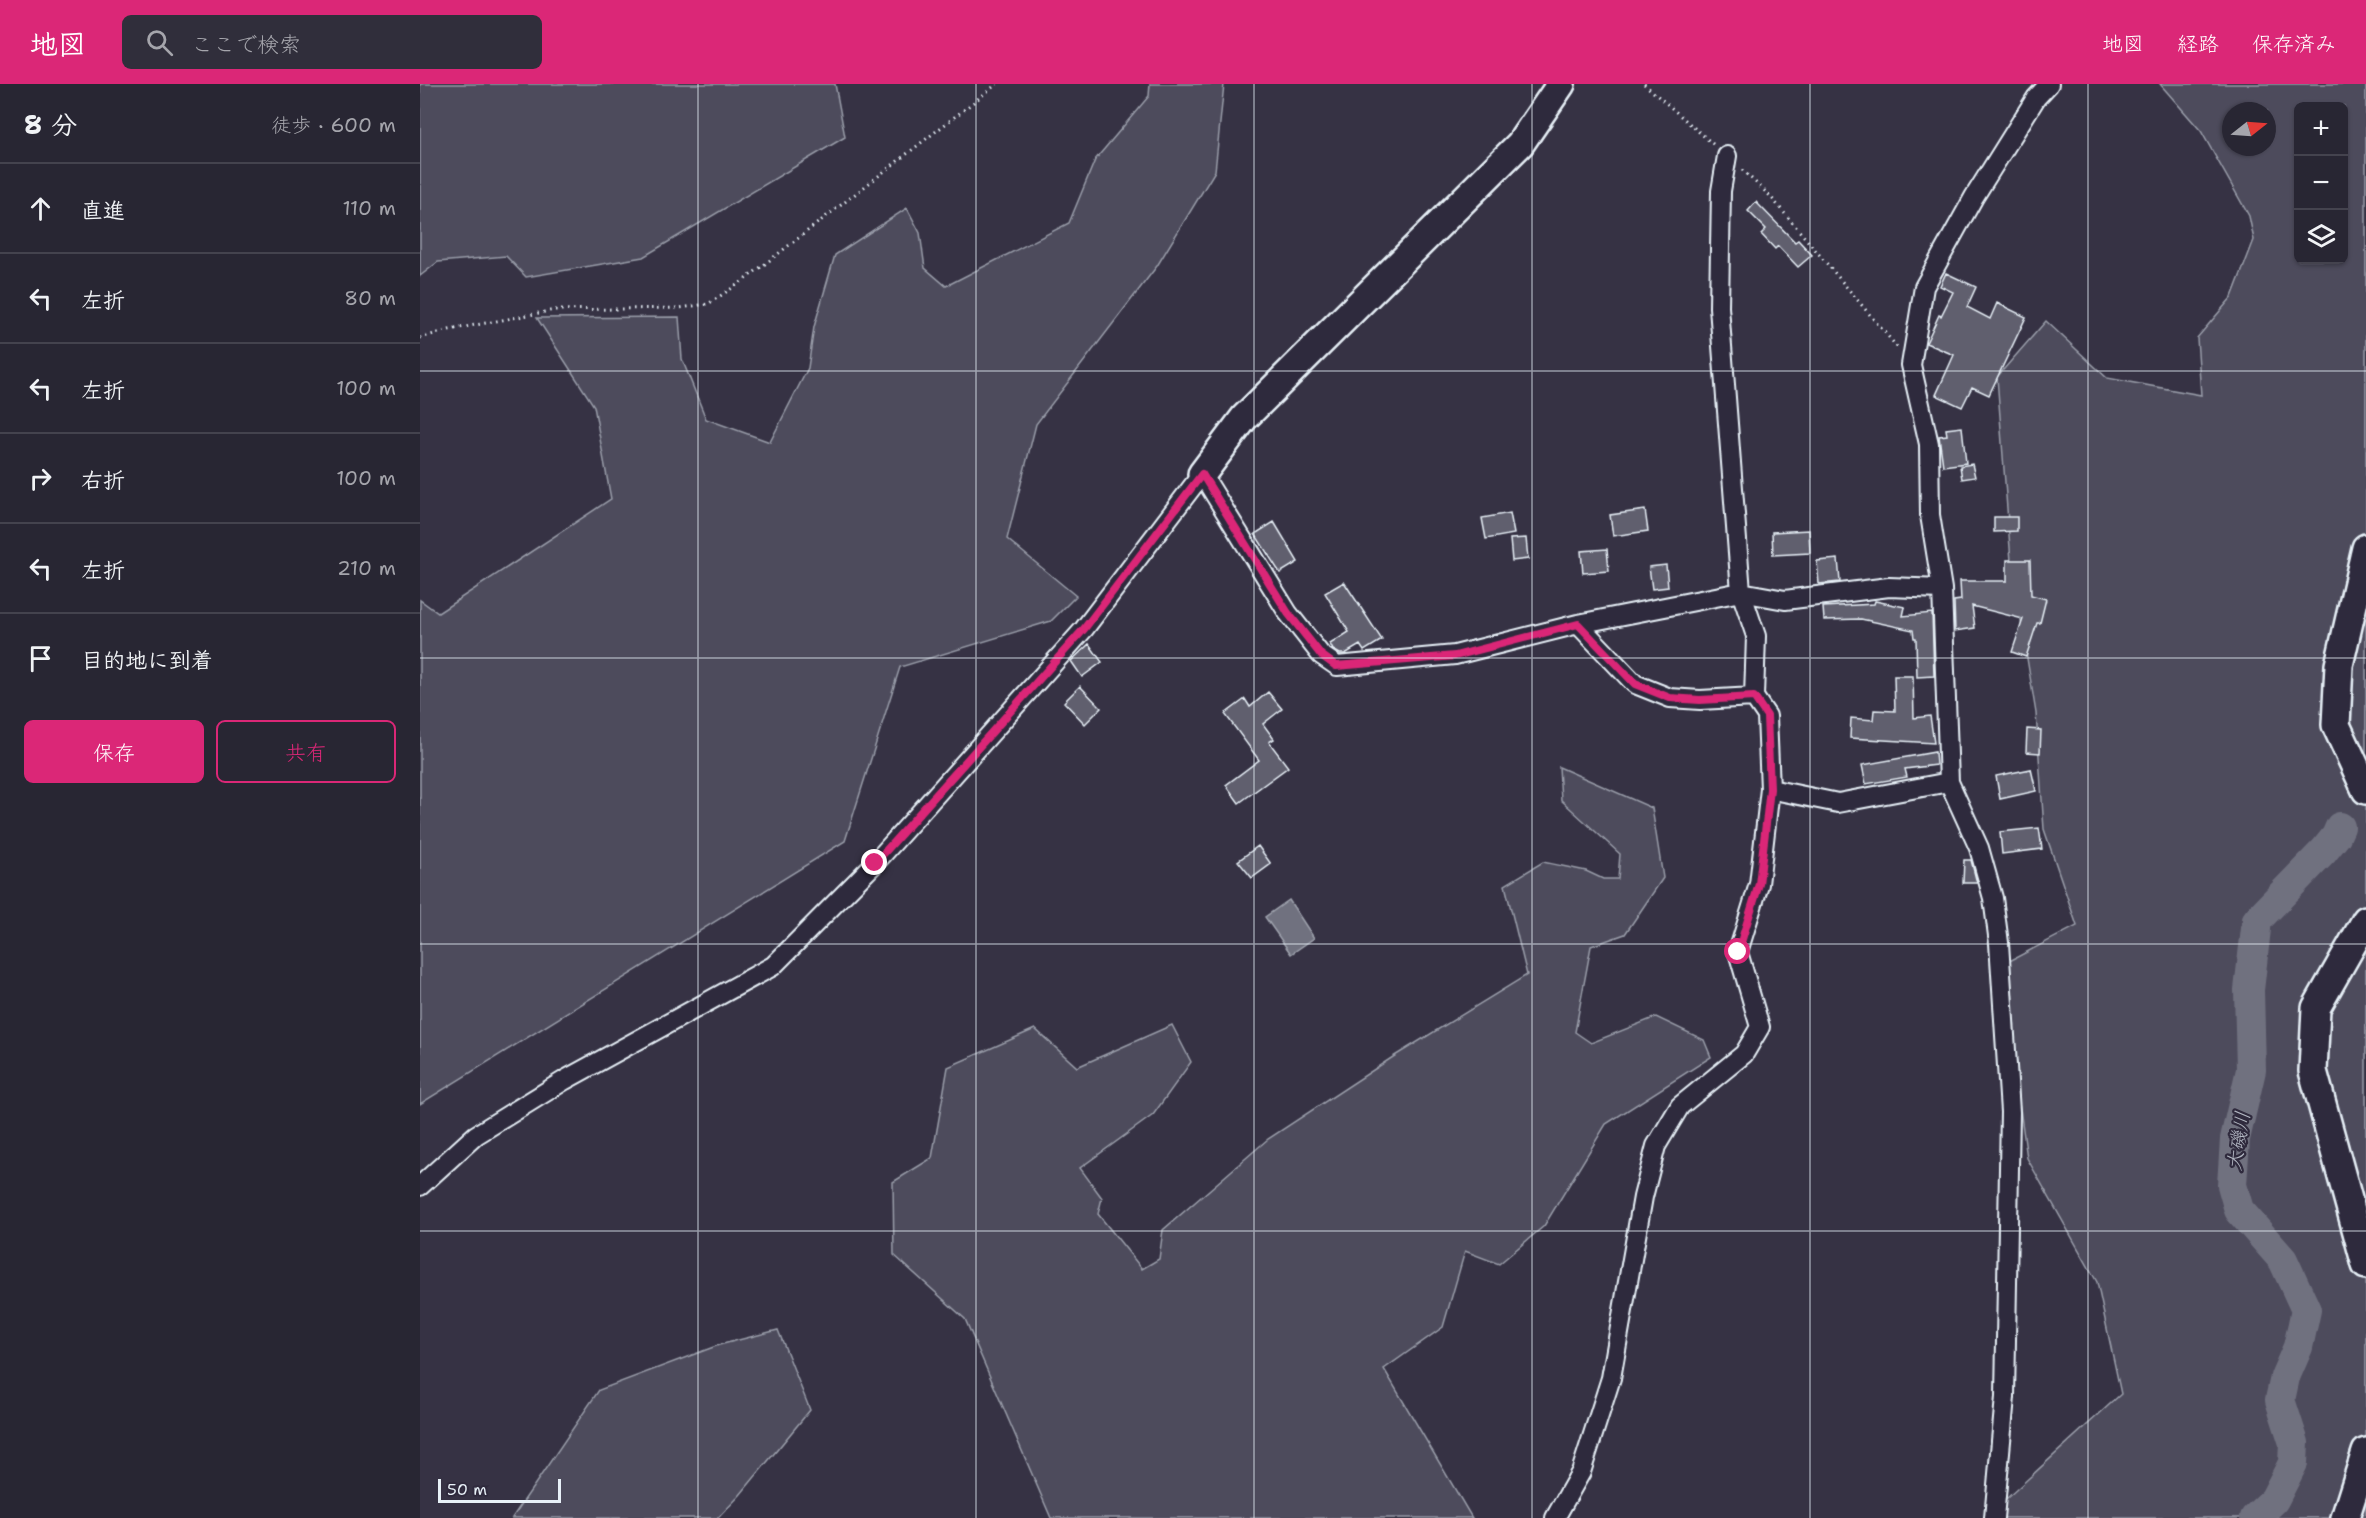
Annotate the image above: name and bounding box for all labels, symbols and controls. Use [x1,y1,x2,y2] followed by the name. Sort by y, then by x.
[122,15,542,69] search box
[30,25,86,63] text: 地図
[143,26,176,59] icon: search
[191,30,301,59] text: ここで検索
[2102,30,2144,58] text: 地図
[2177,30,2219,58] text: 経路
[2252,30,2336,58] text: 保存済み
[2222,102,2276,156] north arrow
[2294,102,2348,264] map controls
[2294,102,2348,156] button: +
[24,107,77,142] text: 8 分
[271,112,396,138] text: 徒歩 · 600 m
[2294,156,2348,210] button: −
[24,192,57,225] icon: ahead
[342,195,396,221] text: 110 m
[81,196,125,225] text: 直進
[2294,210,2348,264] button: layers
[24,282,57,315] icon: left
[344,285,396,311] text: 80 m
[81,286,125,315] text: 左折
[24,372,57,405] icon: left
[336,375,396,401] text: 100 m
[81,376,125,405] text: 左折
[24,462,57,495] icon: right
[336,465,396,491] text: 100 m
[81,466,125,495] text: 右折
[24,552,57,585] icon: left
[337,555,396,581] text: 210 m
[81,556,125,585] text: 左折
[24,642,57,675] icon: arrive
[81,646,213,675] text: 目的地に到着
[24,720,204,783] button: 保存
[216,720,396,783] button: 共有
[861,849,887,875] route end
[1724,938,1750,964] route start
[2220,1109,2256,1173] water label: 大磯川
[438,1476,561,1504] scale bar
[447,1479,487,1500] text: 50 m

